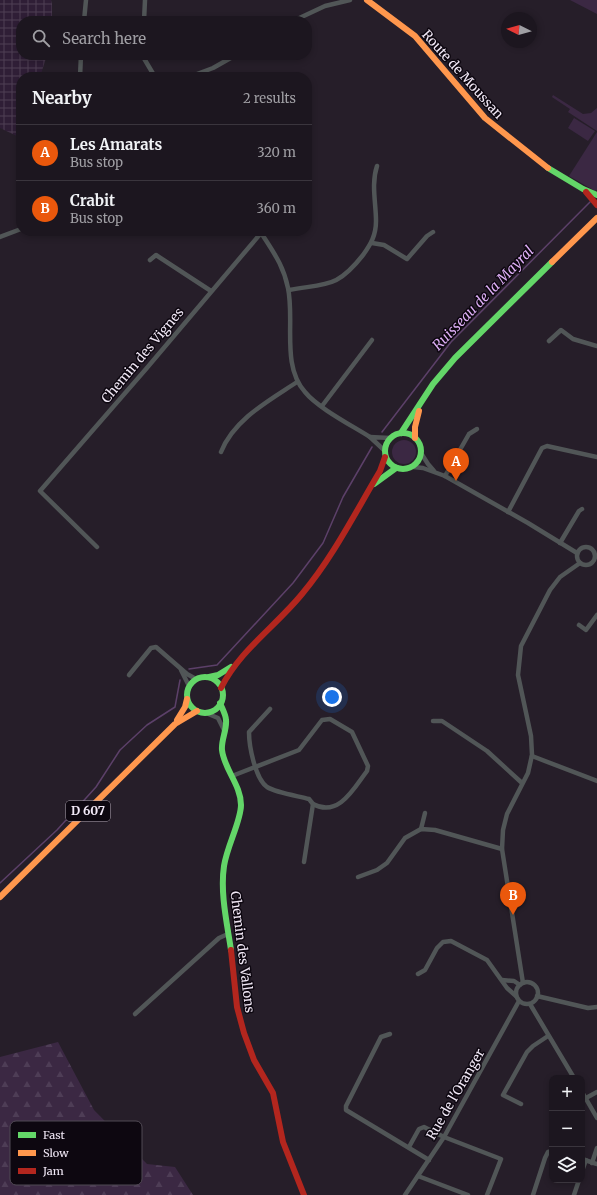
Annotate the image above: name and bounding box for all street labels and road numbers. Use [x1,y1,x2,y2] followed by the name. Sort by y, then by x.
[418,26,507,123] street label: Route de Moussan
[97,304,187,407] street label: Chemin des Vignes
[66,801,110,821] road number: D 607
[227,890,258,1014] street label: Chemin des Vallons
[422,1046,488,1143] street label: Rue de l'Oranger

